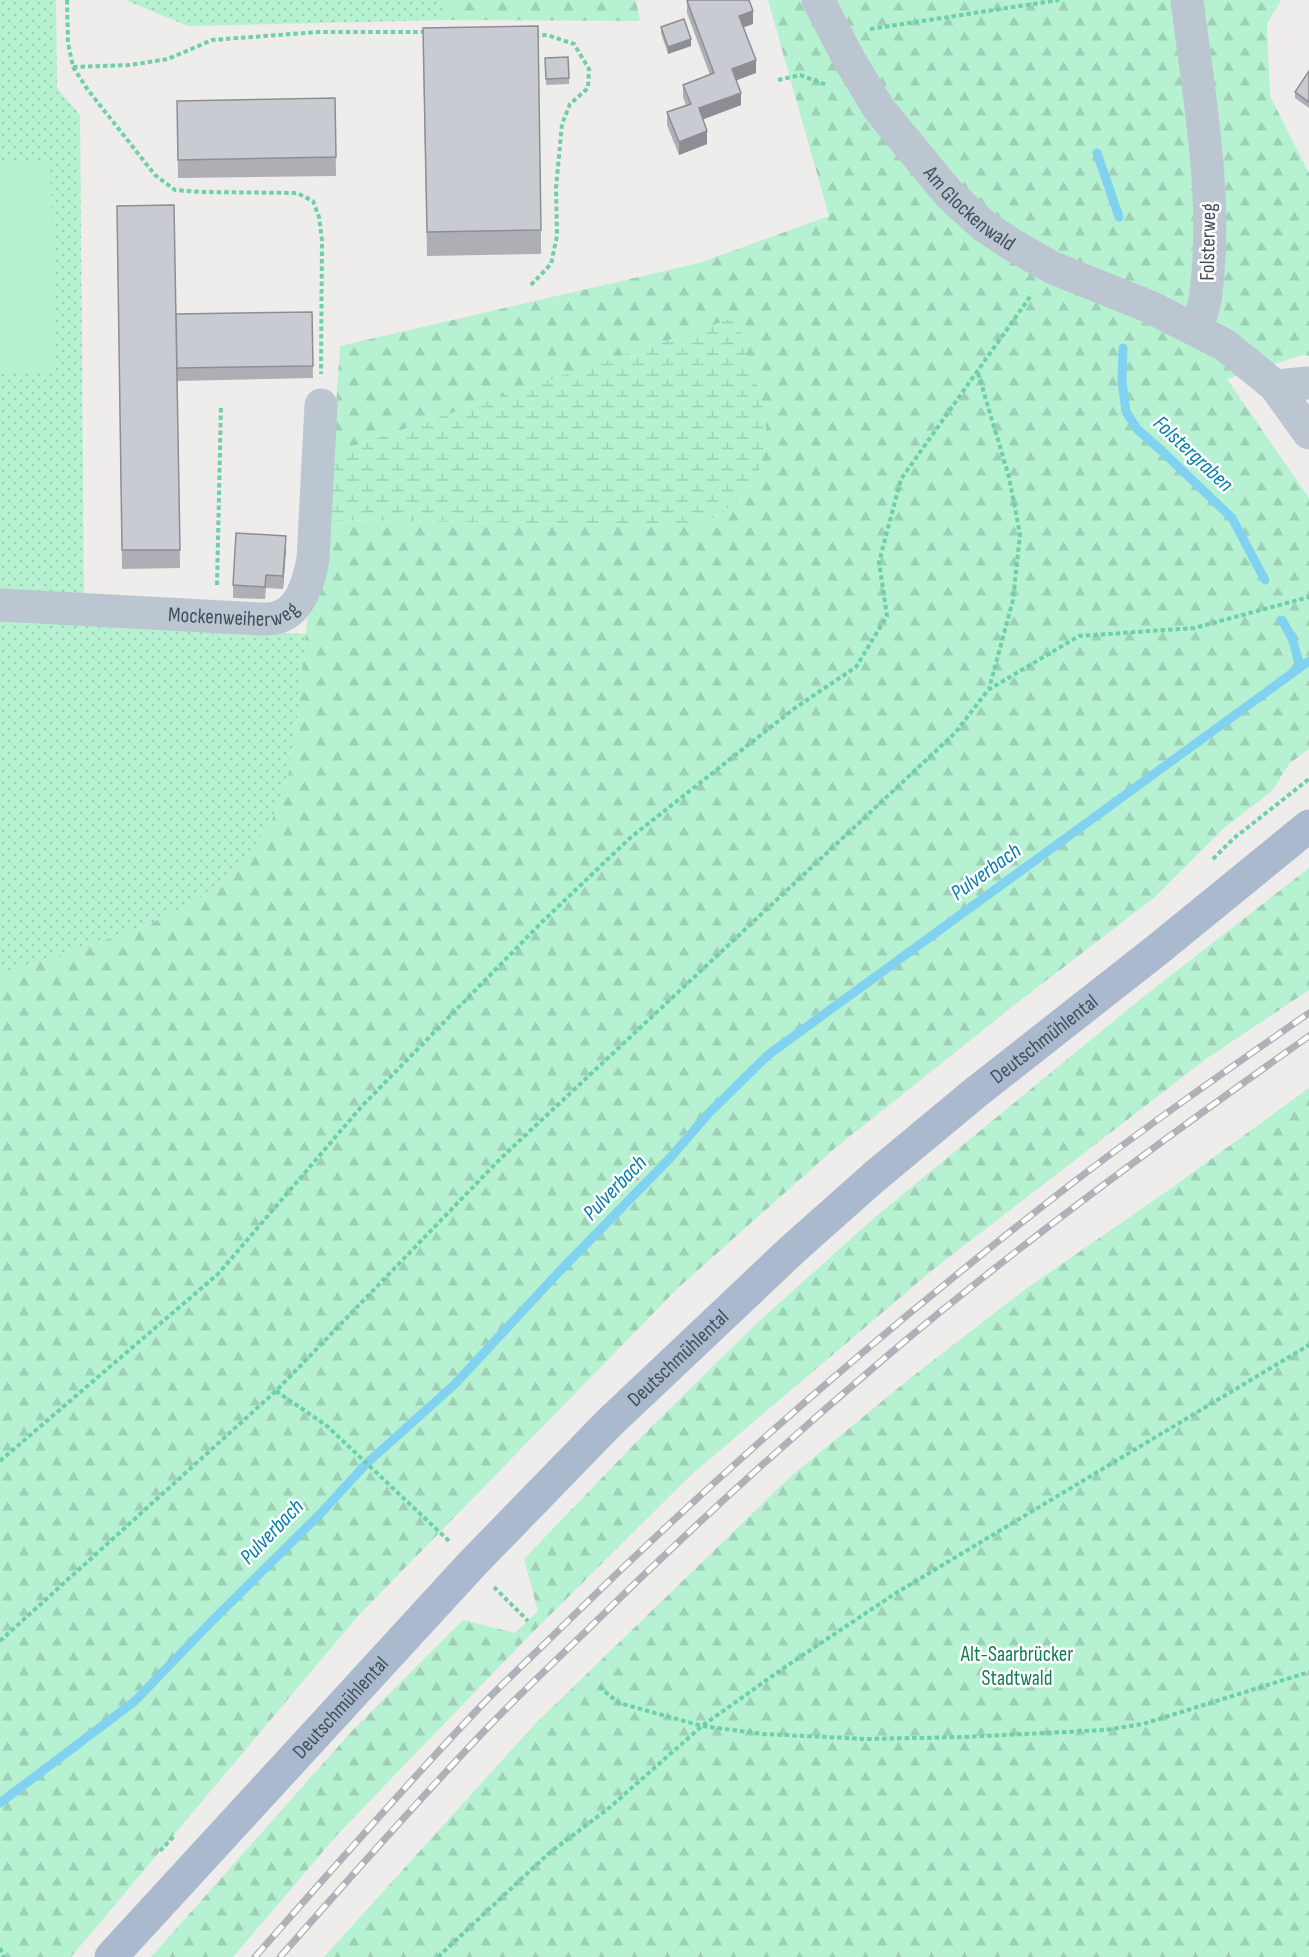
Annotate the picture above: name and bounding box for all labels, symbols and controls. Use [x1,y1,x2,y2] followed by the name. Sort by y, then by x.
[918,160,1020,256] street label: Am Glockenwald
[1195,203,1221,281] street label: Folsterweg
[1147,410,1239,498] water label: Folstergraben
[168,597,304,632] street label: Mockenweiherweg
[945,837,1027,907] water label: Pulverbach
[985,989,1103,1089] street label: Deutschmühlental
[577,1150,653,1226] water label: Pulverbach
[622,1304,734,1412] street label: Deutschmühlental
[234,1494,310,1570] water label: Pulverbach
[960,1642,1073,1691] park label: Alt-Saarbrücker Stadtwald
[287,1651,393,1764] street label: Deutschmühlental

